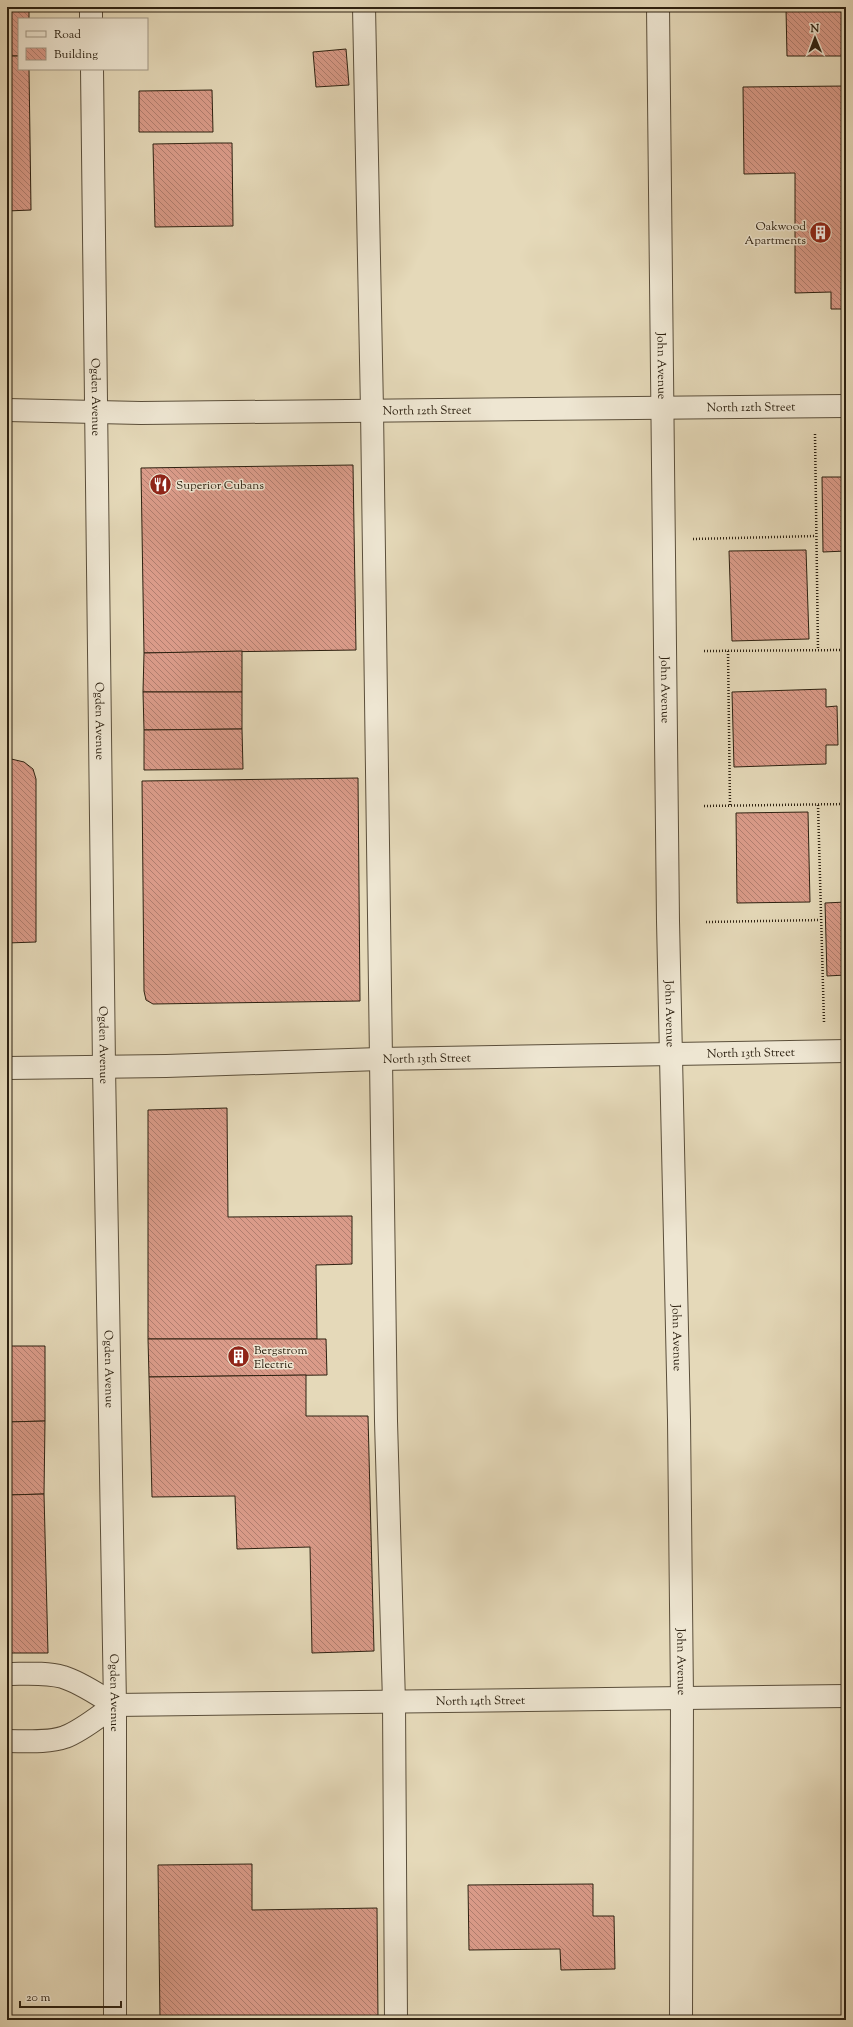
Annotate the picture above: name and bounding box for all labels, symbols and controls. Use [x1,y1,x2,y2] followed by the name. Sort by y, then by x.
[18,18,148,70] legend
[795,18,835,58] north arrow
[809,21,820,37] text: N
[54,26,81,44] text: Road
[54,46,98,64] text: Building
[745,218,806,250] place label: Oakwood Apartments
[808,220,834,246] building icon: Oakwood Apartments
[652,331,670,400] street label: John Avenue
[85,358,104,437] street label: Ogden Avenue
[707,399,795,417] street label: North 12th Street
[383,402,471,421] street label: North 12th Street
[148,472,174,498] restaurant icon: Superior Cubans
[176,477,264,495] place label: Superior Cubans
[655,655,674,724] street label: John Avenue
[89,682,108,761] street label: Ogden Avenue
[659,979,679,1048] street label: John Avenue
[93,1006,112,1085] street label: Ogden Avenue
[707,1044,795,1063] street label: North 13th Street
[383,1049,471,1069] street label: North 13th Street
[666,1303,686,1372] street label: John Avenue
[99,1330,118,1409] street label: Ogden Avenue
[254,1342,307,1374] place label: Bergstrom Electric
[225,1344,251,1370] building icon: Bergstrom Electric
[671,1627,690,1696] street label: John Avenue
[104,1654,123,1732] street label: Ogden Avenue
[436,1692,525,1711] street label: North 14th Street
[20,1983,121,2009] scale bar
[26,1989,51,2007] text: 20 m

